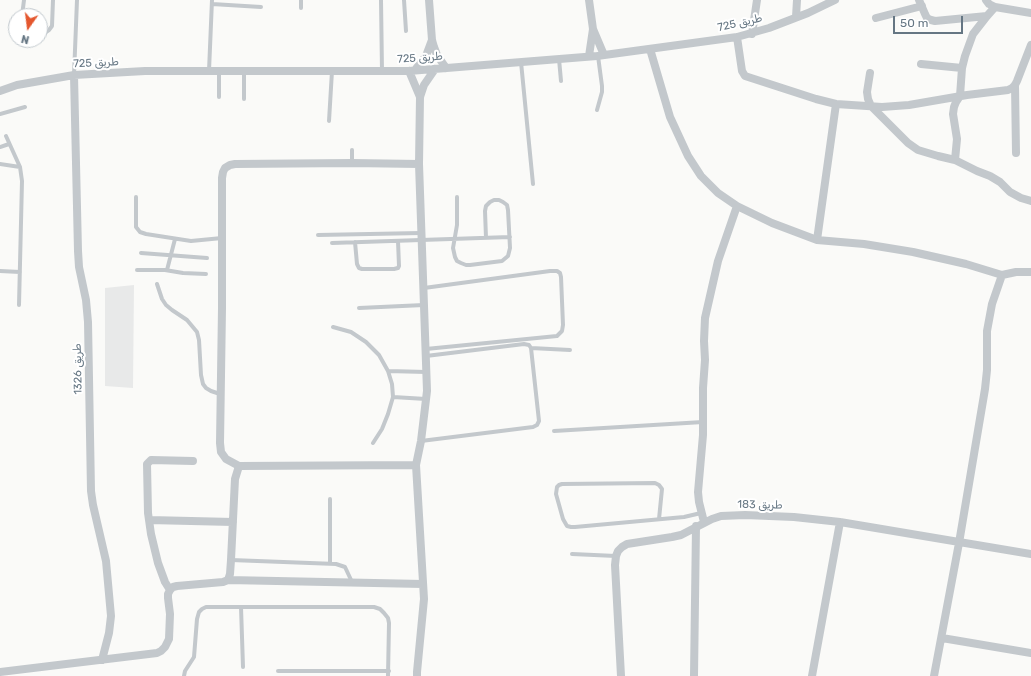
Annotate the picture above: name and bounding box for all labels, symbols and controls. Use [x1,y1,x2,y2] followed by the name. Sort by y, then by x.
[8,8,48,48] north arrow
[895,8,965,34] scale bar
[716,11,764,35] street label: طريق 725
[900,16,928,30] text: 50 m
[20,32,31,46] text: N
[397,50,443,66] street label: طريق 725
[73,55,119,71] street label: طريق 725
[71,343,85,395] street label: طريق 1326
[737,498,783,512] street label: طريق 183

